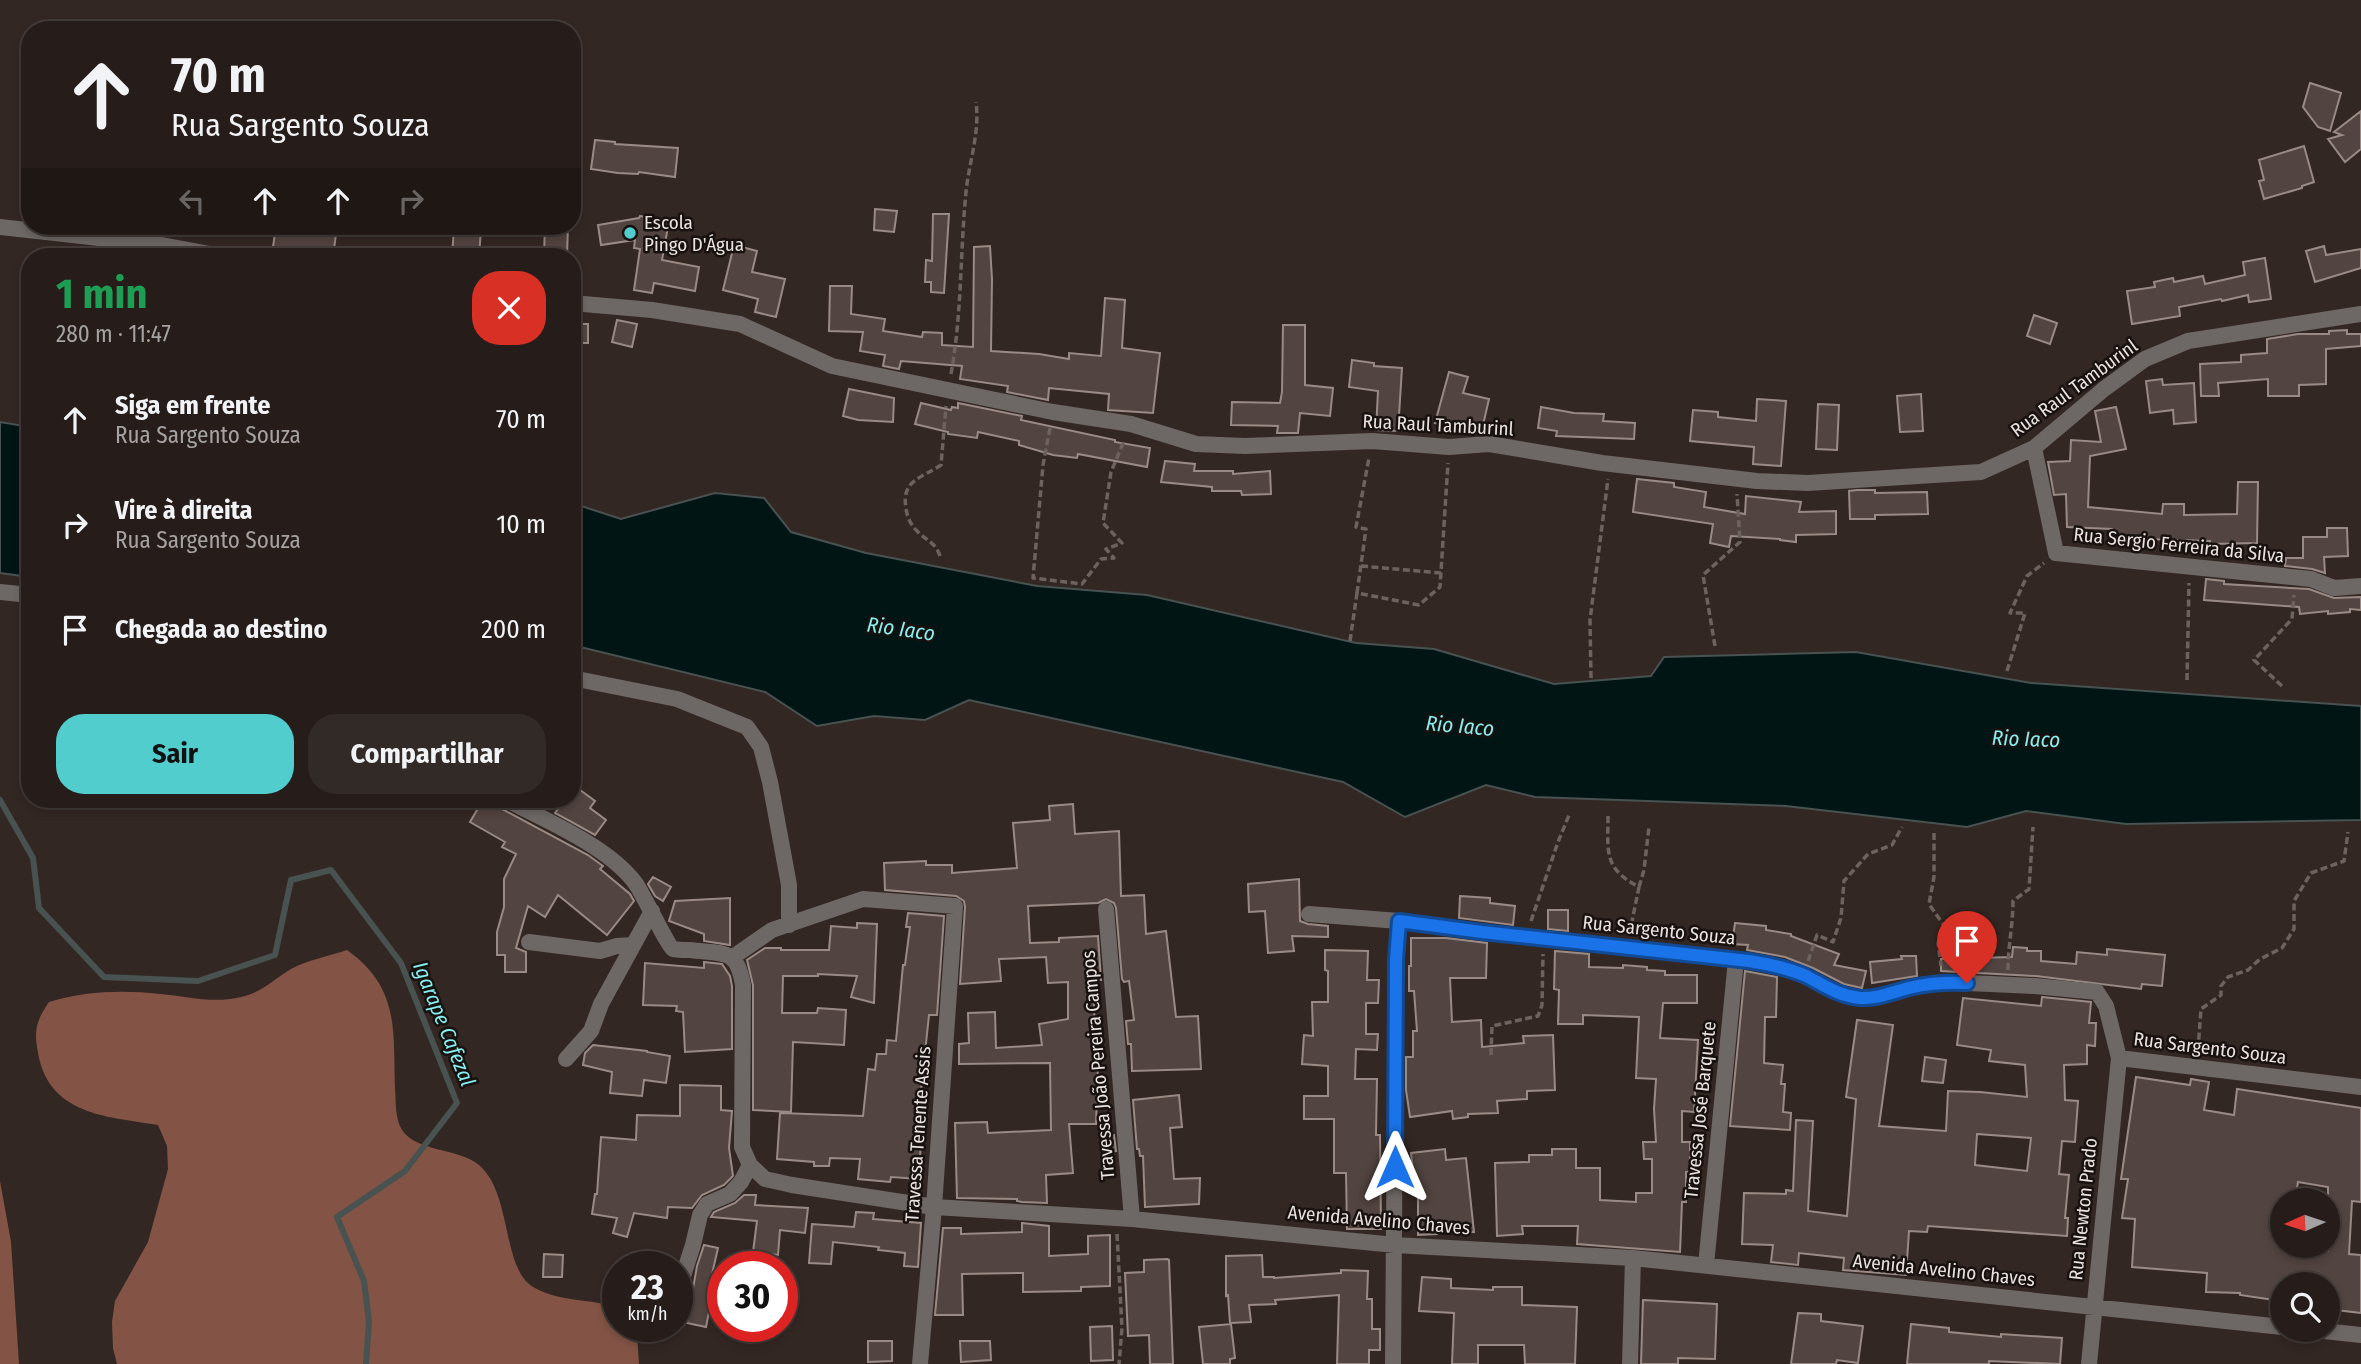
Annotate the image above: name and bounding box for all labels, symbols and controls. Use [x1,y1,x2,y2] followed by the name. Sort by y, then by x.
[171,46,266,105] text: 70 m
[56,49,147,140] icon: ahead
[171,106,430,144] text: Rua Sargento Souza
[173,182,211,220] icon: left
[246,182,284,220] icon: ahead
[319,182,357,220] icon: ahead
[392,182,430,220] icon: right
[644,211,744,256] place label: Escola Pingo D'Água
[622,225,638,241] marker: Escola Pingo D'Água
[56,269,147,319] text: 1 min
[472,271,546,345] button: close
[56,320,171,348] text: 280 m · 11:47
[2006,334,2142,442] street label: Rua Raul Tamburinl
[115,390,270,421] text: Siga em frente
[56,401,94,439] icon: ahead
[496,404,546,435] text: 70 m
[1362,410,1514,440] street label: Rua Raul Tamburinl
[115,421,301,449] text: Rua Sargento Souza
[115,495,253,526] text: Vire à direita
[56,506,94,544] icon: right
[496,509,546,540] text: 10 m
[2073,522,2285,568] street label: Rua Sergio Ferreira da Silva
[115,526,301,554] text: Rua Sargento Souza
[56,611,94,649] icon: arrive
[865,611,937,647] water label: Rio Iaco
[115,614,327,645] text: Chegada ao destino
[481,614,546,645] text: 200 m
[1425,710,1495,742] water label: Rio Iaco
[56,714,294,794] button: Sair
[308,714,546,794] button: Compartilhar
[1991,725,2061,753] water label: Rio Iaco
[1581,911,1737,949] street label: Rua Sargento Souza
[1937,911,1997,983] pin
[1948,922,1986,960] icon: arrive
[1077,949,1119,1181] street label: Travessa João Pereira Campos
[407,958,481,1090] water label: Igarape Cafezal
[1679,1020,1721,1200] street label: Travessa José Barquete
[2132,1027,2288,1069] street label: Rua Sargento Souza
[900,1045,936,1223] street label: Travessa Tenente Assis
[1358,1130,1432,1204] position arrow
[2064,1137,2102,1281] street label: Rua Newton Prado
[2270,1188,2340,1258] north arrow
[2270,1188,2340,1342] map controls
[1287,1201,1471,1239] street label: Avenida Avelino Chaves
[1852,1249,2036,1291] street label: Avenida Avelino Chaves
[707,1251,798,1342] speed limit sign: 30
[631,1266,664,1308] text: 23
[2270,1272,2340,1342] button: search
[627,1303,668,1325] text: km/h

